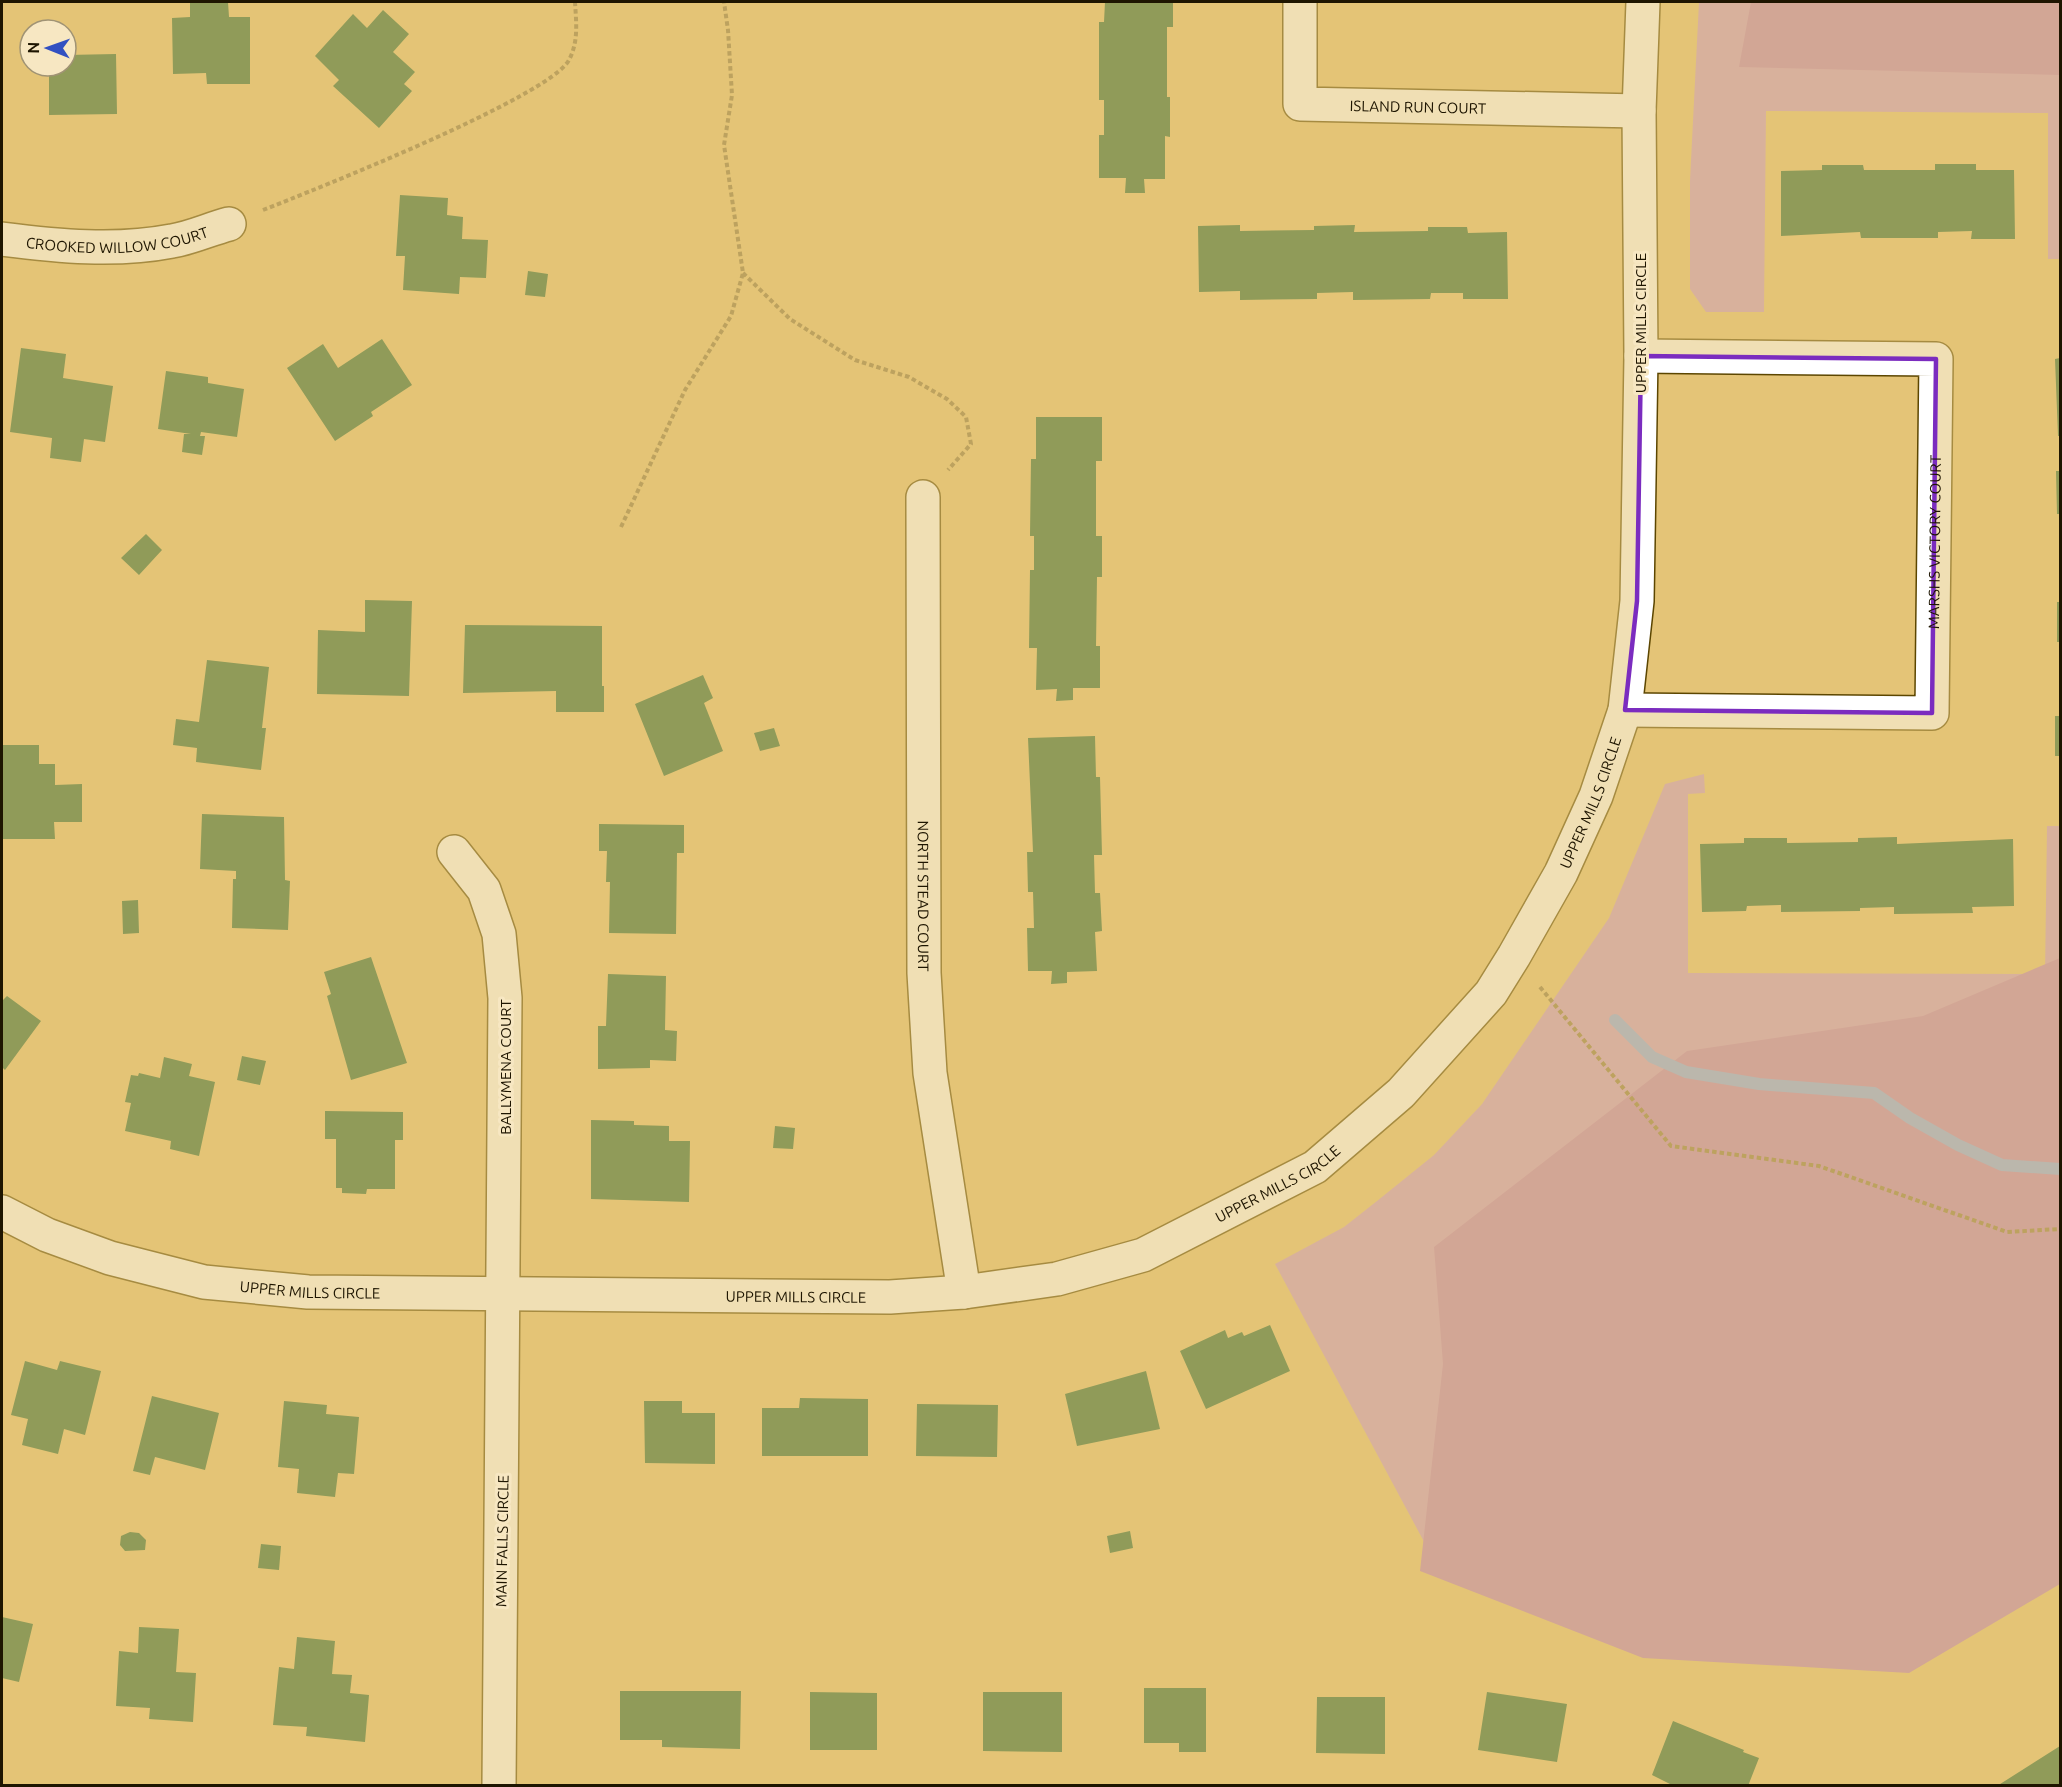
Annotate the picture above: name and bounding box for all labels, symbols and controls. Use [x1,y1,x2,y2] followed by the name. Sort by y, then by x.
[18,18,78,78] north arrow
[24,42,42,54] text: N
[1349,97,1487,116] street label: ISLAND RUN COURT
[25,223,211,256] street label: CROOKED WILLOW COURT
[1632,253,1649,393] street label: UPPER MILLS CIRCLE
[1924,454,1943,629] street label: MARSHS VICTORY COURT
[1556,734,1624,871] street label: UPPER MILLS CIRCLE
[915,820,932,972] street label: NORTH STEAD COURT
[497,999,514,1135] street label: BALLYMENA COURT
[1212,1141,1343,1225] street label: UPPER MILLS CIRCLE
[239,1277,380,1301] street label: UPPER MILLS CIRCLE
[725,1287,866,1305] street label: UPPER MILLS CIRCLE
[492,1475,512,1607] street label: MAIN FALLS CIRCLE

